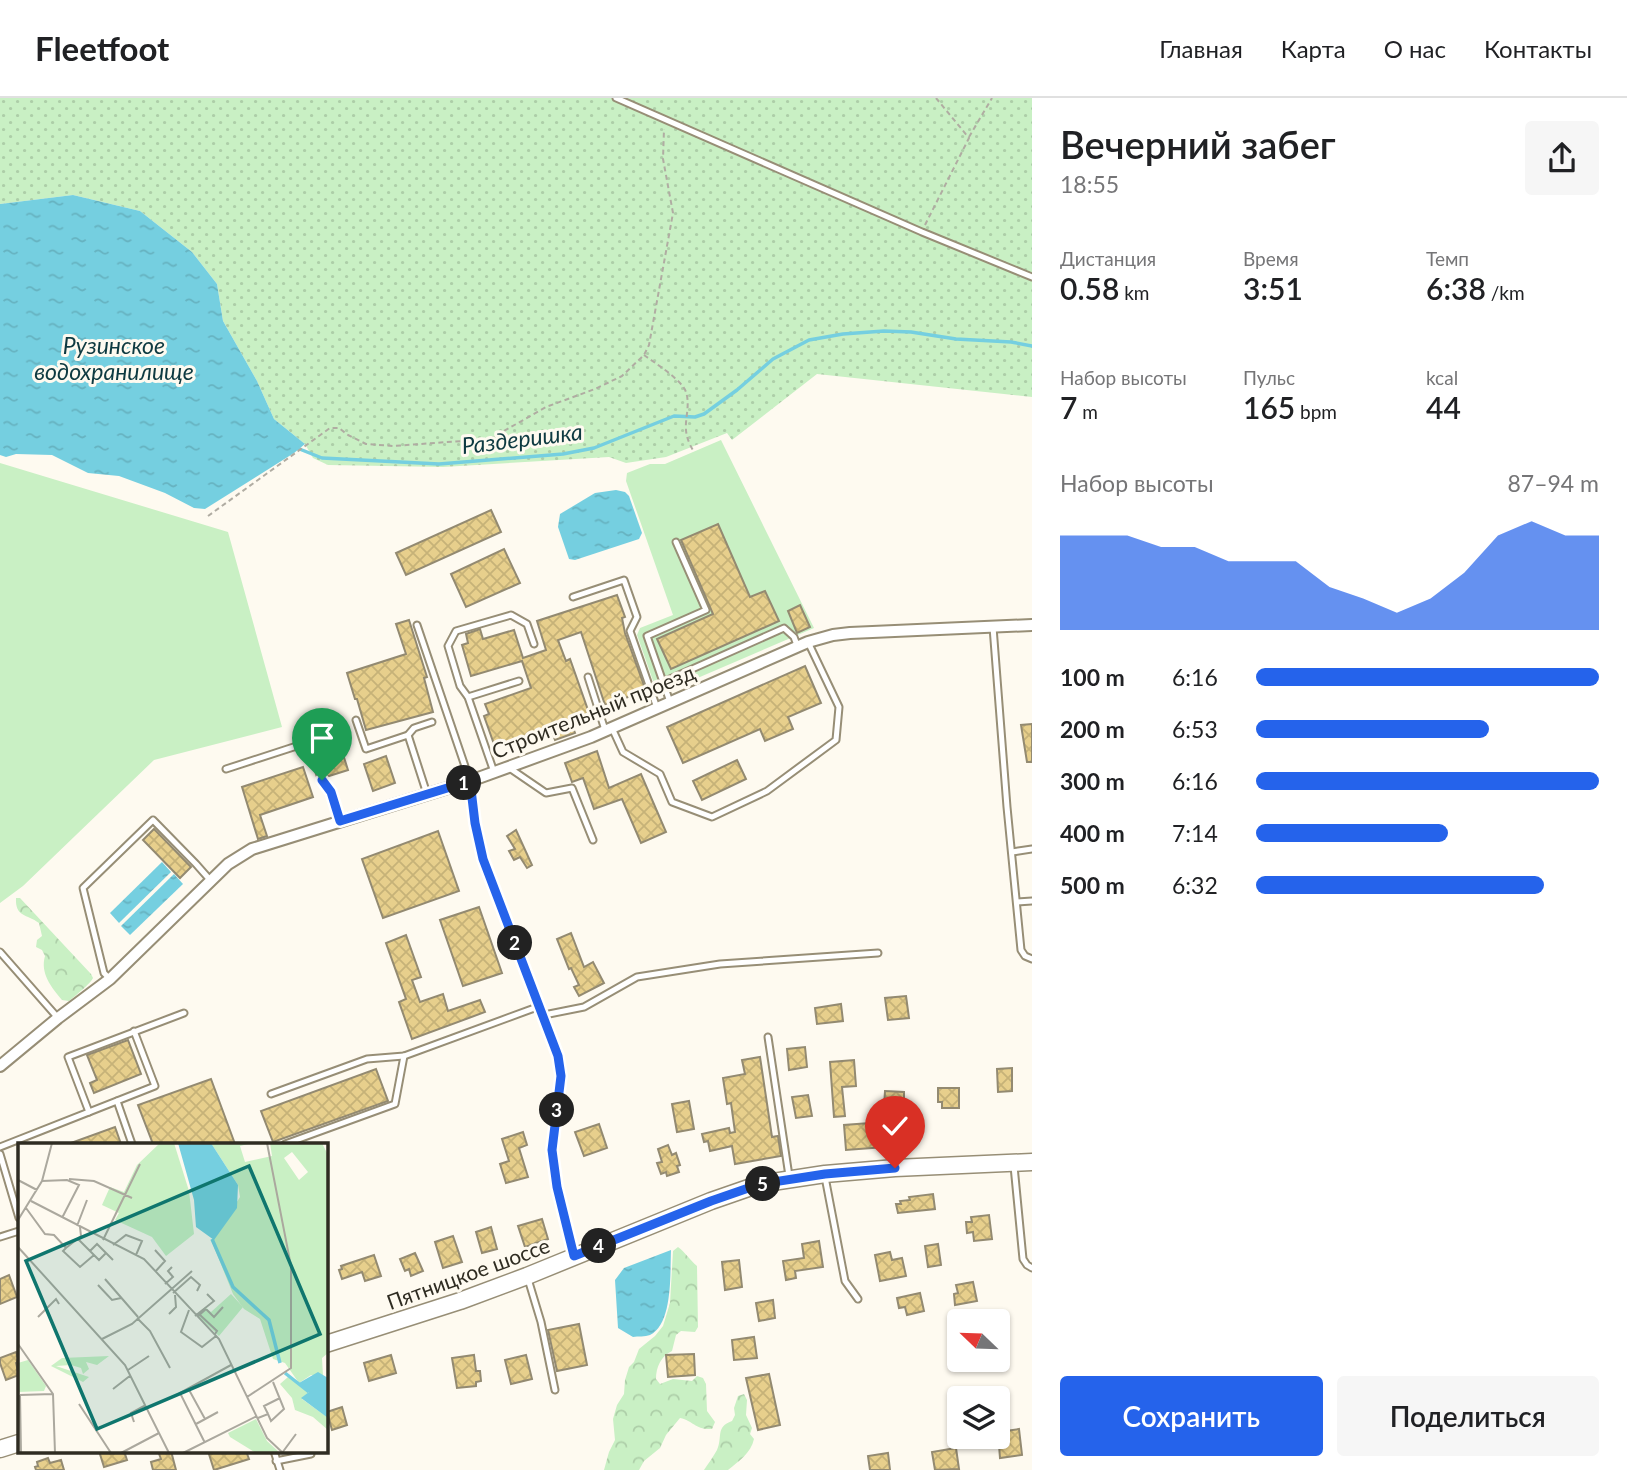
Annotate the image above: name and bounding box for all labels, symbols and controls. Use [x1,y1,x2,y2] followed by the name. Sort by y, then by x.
[35,28,169,68] text: Fleetfoot
[1159,34,1243,63] text: Главная
[1281,34,1346,63] text: Карта
[1384,34,1446,63] text: О нас
[1484,34,1592,63] text: Контакты
[1060,121,1336,167] text: Вечерний забег
[1525,121,1599,195] button: share
[1060,170,1119,198] text: 18:55
[1060,247,1156,270] text: Дистанция
[1243,247,1299,270] text: Время
[1426,247,1469,270] text: Темп
[1060,270,1119,306] text: 0.58
[1243,270,1303,306] text: 3:51
[1426,270,1486,306] text: 6:38
[1119,281,1149,304] text: km
[1486,281,1525,304] text: /km
[34,331,194,385] water label: Рузинское водохранилище
[1060,366,1187,389] text: Набор высоты
[1243,366,1295,389] text: Пульс
[1426,366,1458,389] text: kcal
[1060,389,1077,425] text: 7
[1243,389,1295,425] text: 165
[1426,389,1461,425] text: 44
[1077,400,1098,423] text: m
[1295,400,1337,423] text: bpm
[460,417,584,459] water label: Раздеришка
[1060,469,1214,497] text: Набор высоты
[1507,469,1599,497] text: 87–94 m
[488,659,698,763] street label: Строительный проезд
[1060,663,1125,691] text: 100 m
[1172,663,1218,691] text: 6:16
[292,708,352,780] pin
[1060,715,1125,743] text: 200 m
[1172,715,1218,743] text: 6:53
[303,719,341,757] icon: arrive
[447,766,482,800] pin: 1
[1060,767,1125,795] text: 300 m
[1172,767,1218,795] text: 6:16
[458,771,469,794] text: 1
[1060,819,1125,847] text: 400 m
[1172,819,1218,847] text: 7:14
[1060,871,1125,899] text: 500 m
[1172,871,1218,899] text: 6:32
[498,926,532,960] pin: 2
[509,931,520,954] text: 2
[540,1093,574,1128] pin: 3
[865,1096,925,1168] pin
[551,1098,562,1121] text: 3
[876,1107,914,1145] icon: check
[18,1143,327,1452] inset map
[746,1166,780,1202] pin: 5
[757,1172,768,1195] text: 5
[582,1228,616,1264] pin: 4
[383,1232,553,1314] street label: Пятницкое шоссе
[593,1234,604,1257] text: 4
[947,1309,1010,1372] north arrow
[947,1309,1010,1449] map controls
[1060,1376,1323,1456] button: Сохранить
[1337,1376,1599,1456] button: Поделиться
[947,1386,1010,1449] button: layers

